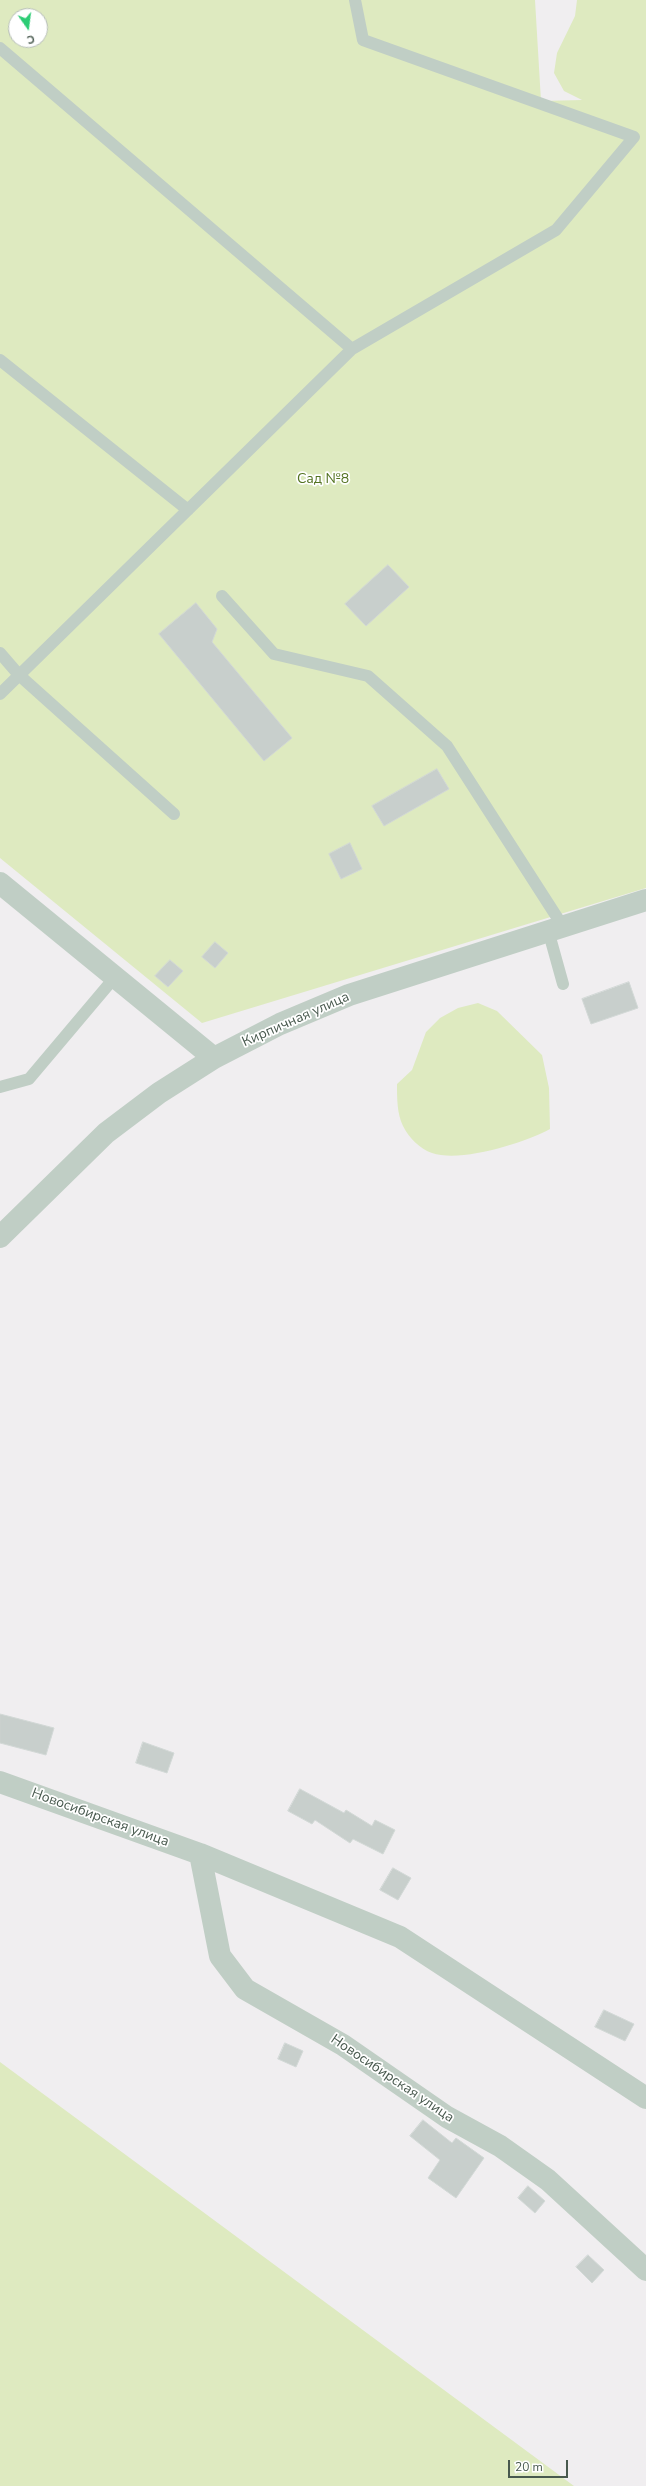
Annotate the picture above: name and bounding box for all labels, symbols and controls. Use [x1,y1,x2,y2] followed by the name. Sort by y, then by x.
[8,8,48,48] north arrow
[25,31,36,47] text: С
[297,472,349,488] park label: Сад №8
[240,989,352,1051] street label: Кирпичная улица
[29,1785,171,1851] street label: Новосибирская улица
[327,2031,457,2127] street label: Новосибирская улица
[510,2452,570,2478] scale bar
[515,2459,543,2475] text: 20 m

